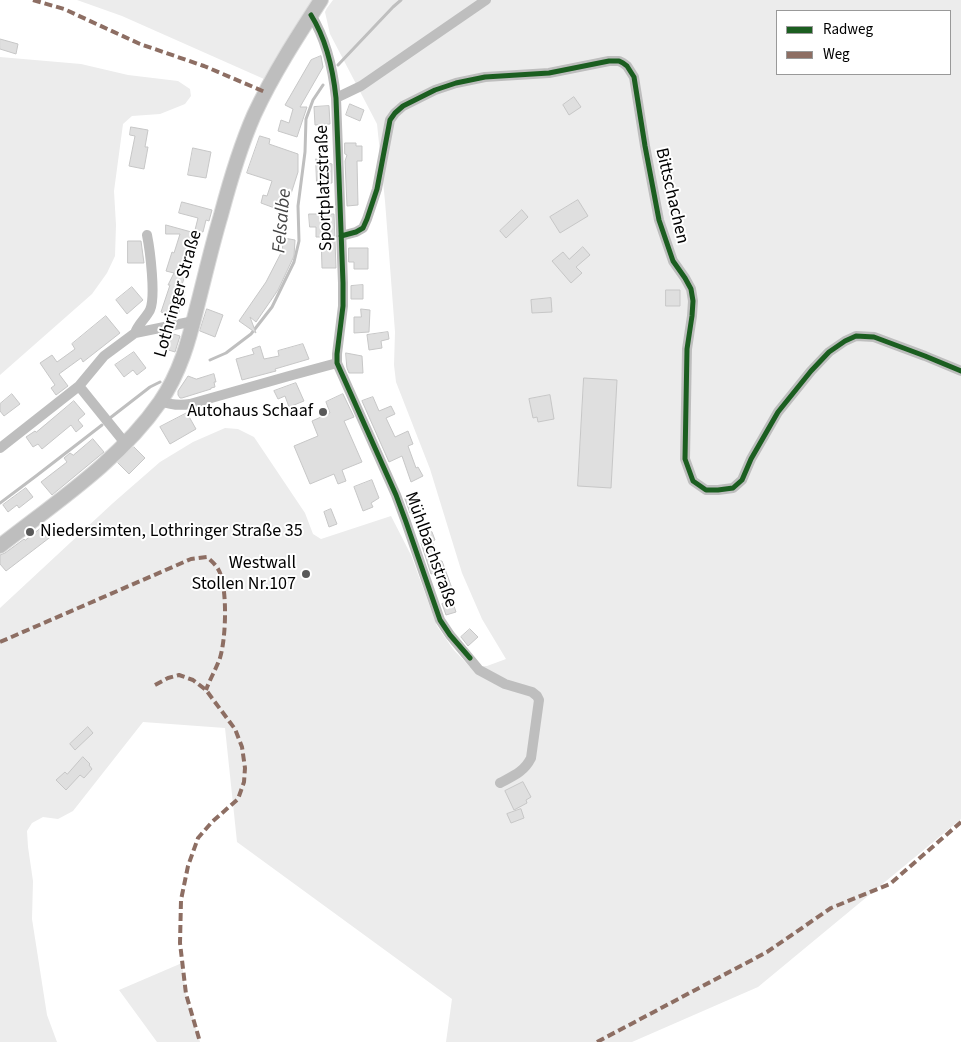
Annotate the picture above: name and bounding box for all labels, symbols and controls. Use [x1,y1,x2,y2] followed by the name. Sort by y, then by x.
[776,10,951,75] legend
[823,19,873,40] text: Radweg
[823,44,850,65] text: Weg
[312,125,338,251] street label: Sportplatzstraße
[649,146,693,246] street label: Bittschachen
[269,188,297,254] water label: Felsalbe
[151,228,207,360] street label: Lothringer Straße
[187,401,313,423] place label: Autohaus Schaaf
[317,406,329,418] marker: Autohaus Schaaf
[399,489,461,611] street label: Mühlbachstraße
[40,521,303,543] place label: Niedersimten, Lothringer Straße 35
[24,526,36,538] marker: Niedersimten, Lothringer Straße 35
[191,553,296,596] place label: Westwall Stollen Nr.107
[300,568,312,580] marker: Westwall Stollen Nr.107

